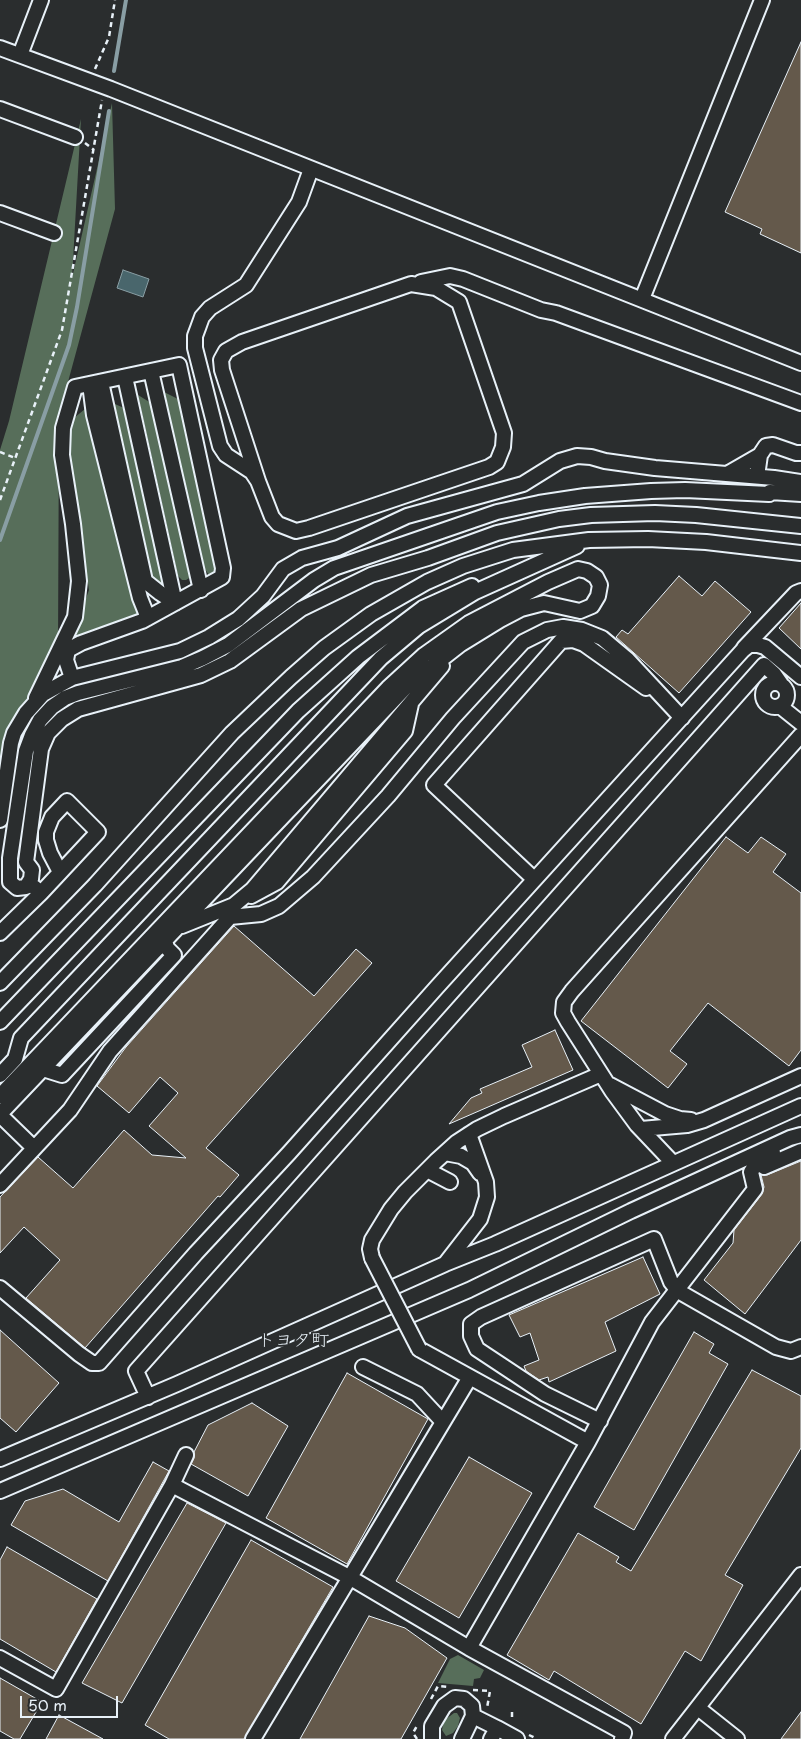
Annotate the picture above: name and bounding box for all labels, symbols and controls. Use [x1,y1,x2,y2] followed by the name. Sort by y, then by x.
[257,1330,329,1352] district label: トヨタ町
[22,1686,120,1718] scale bar
[28,1693,67,1716] text: 50 m

